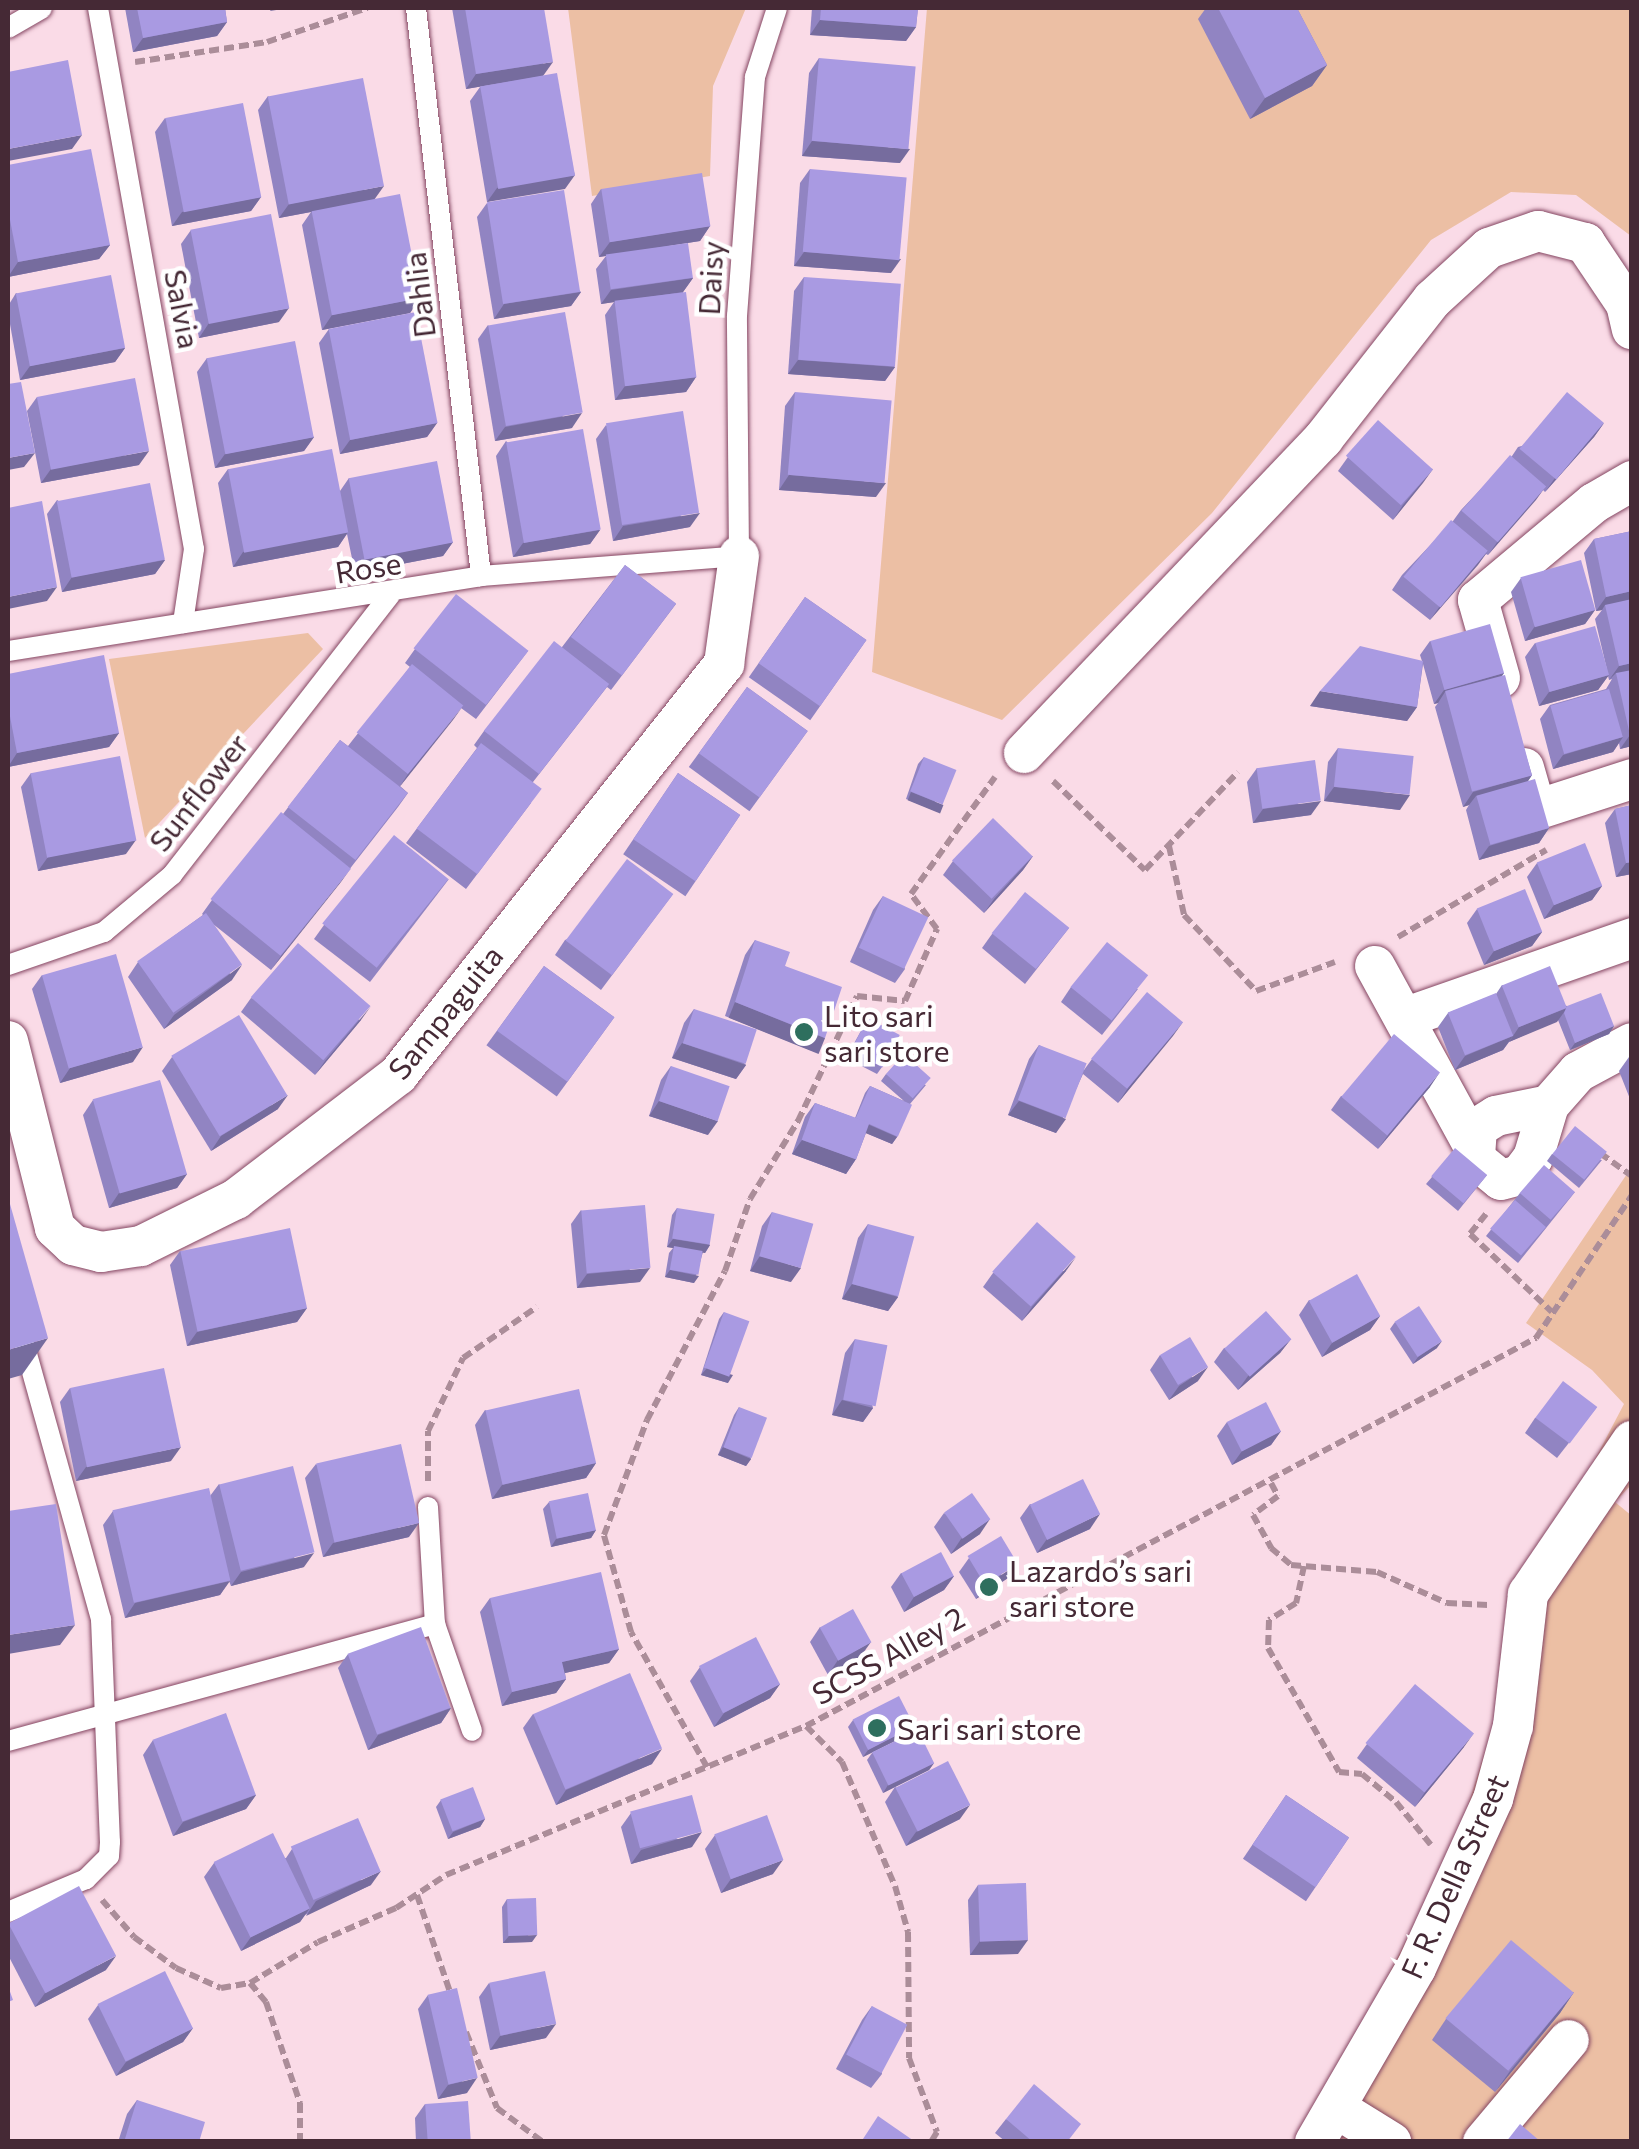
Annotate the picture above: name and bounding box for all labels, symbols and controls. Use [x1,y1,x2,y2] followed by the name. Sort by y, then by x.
[690,240,730,316] street label: Daisy
[396,250,442,340] street label: Dahlia
[158,266,208,352] street label: Salvia
[332,544,404,590] street label: Rose
[141,726,255,858] street label: Sunflower
[380,938,510,1086] street label: Sampaguita
[824,997,950,1068] place label: Lito sari sari store
[793,1021,815,1043] marker: Lito sari sari store
[1009,1552,1192,1622] place label: Lazardo’s sari sari store
[978,1576,1000,1598] marker: Lazardo’s sari sari store
[806,1598,970,1712] street label: SCSS Alley 2
[897,1710,1081,1746] place label: Sari sari store
[866,1717,888,1739] marker: Sari sari store
[1393,1768,1515,1984] street label: F. R. Della Street

